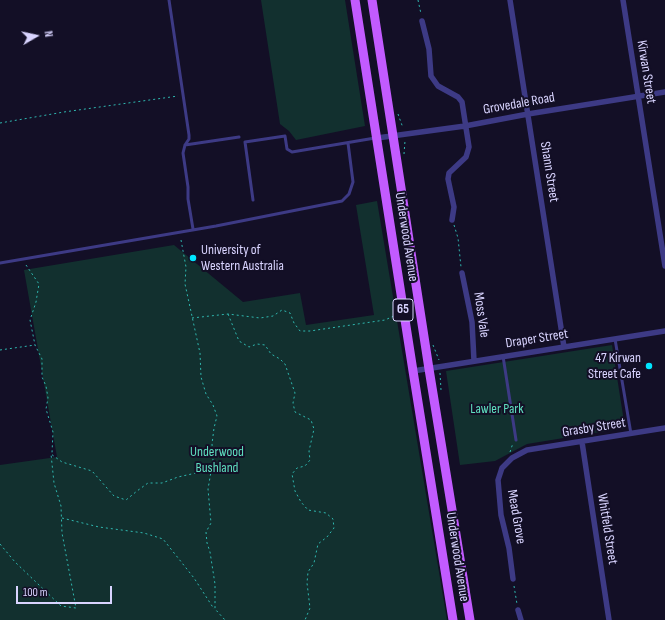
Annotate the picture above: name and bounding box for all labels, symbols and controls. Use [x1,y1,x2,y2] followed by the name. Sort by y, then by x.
[16,16,56,56] north arrow
[41,30,55,38] text: N
[633,39,659,105] street label: Kirwan Street
[482,89,556,119] street label: Grovedale Road
[536,141,562,203] street label: Shann Street
[391,191,421,283] street label: Underwood Avenue
[201,242,284,274] place label: University of Western Australia
[188,253,198,263] marker: University of Western Australia
[469,291,493,339] street label: Moss Vale
[393,299,413,321] road number: 65
[504,326,570,352] street label: Draper Street
[588,350,641,382] place label: 47 Kirwan Street Cafe
[644,361,654,371] marker: 47 Kirwan Street Cafe
[470,401,524,417] park label: Lawler Park
[561,415,627,441] street label: Grasby Street
[190,444,244,476] park label: Underwood Bushland
[503,489,529,545] street label: Mead Grove
[593,492,621,566] street label: Whitfeld Street
[442,511,472,603] street label: Underwood Avenue
[18,578,114,604] scale bar
[23,585,48,600] text: 100 m

